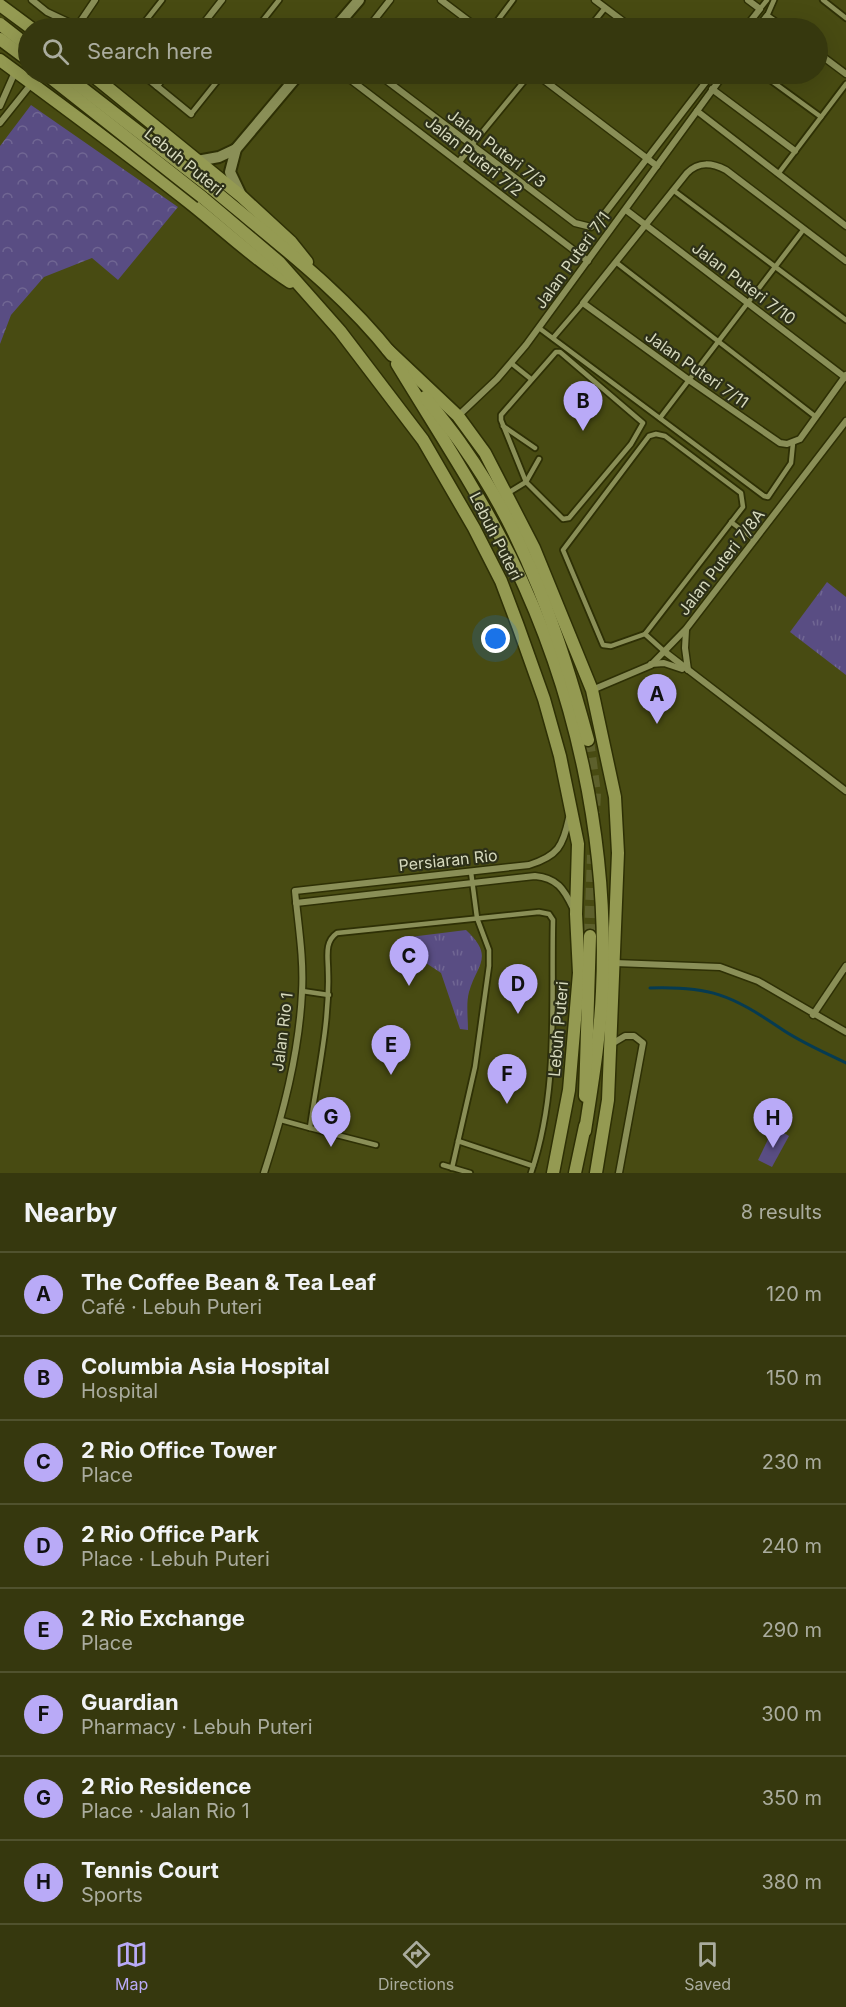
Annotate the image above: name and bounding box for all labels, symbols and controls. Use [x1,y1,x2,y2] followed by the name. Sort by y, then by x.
[18,18,828,84] search box
[39,35,72,68] icon: search
[87,38,213,64] text: Search here
[444,104,550,192] street label: Jalan Puteri 7/3
[421,112,527,200] street label: Jalan Puteri 7/2
[140,123,228,199] street label: Lebuh Puteri
[530,208,614,312] street label: Jalan Puteri 7/1
[688,237,800,329] street label: Jalan Puteri 7/10
[642,326,752,412] street label: Jalan Puteri 7/11
[564,382,602,431] pin: B
[465,489,527,583] street label: Lebuh Puteri
[673,505,769,619] street label: Jalan Puteri 7/8A
[481,624,510,653] your location
[638,674,676,724] pin: A
[397,845,499,875] street label: Persiaran Rio
[390,936,428,986] pin: C
[498,964,538,1014] pin: D
[544,980,572,1078] street label: Lebuh Puteri
[267,991,297,1073] street label: Jalan Rio 1
[372,1026,410,1075] pin: E
[488,1054,526,1104] pin: F
[312,1098,350,1147] pin: G
[754,1098,792,1148] pin: H
[24,1197,117,1228] text: Nearby
[741,1200,822,1224] text: 8 results
[81,1269,376,1295] text: The Coffee Bean & Tea Leaf
[36,1282,51,1306] text: A
[766,1282,822,1306] text: 120 m
[81,1295,262,1319] text: Café · Lebuh Puteri
[81,1353,330,1379] text: Columbia Asia Hospital
[37,1366,50,1390] text: B
[766,1366,822,1390] text: 150 m
[81,1379,158,1403] text: Hospital
[81,1437,277,1463] text: 2 Rio Office Tower
[36,1450,51,1474] text: C
[762,1450,822,1474] text: 230 m
[81,1463,133,1487] text: Place
[81,1521,259,1547] text: 2 Rio Office Park
[36,1534,51,1558] text: D
[761,1534,822,1558] text: 240 m
[81,1547,270,1571] text: Place · Lebuh Puteri
[81,1605,245,1631] text: 2 Rio Exchange
[37,1618,50,1642] text: E
[762,1618,822,1642] text: 290 m
[81,1631,133,1655] text: Place
[81,1689,179,1715] text: Guardian
[38,1702,49,1726] text: F
[761,1702,822,1726] text: 300 m
[81,1715,313,1739] text: Pharmacy · Lebuh Puteri
[81,1773,251,1799] text: 2 Rio Residence
[36,1786,51,1810] text: G
[762,1786,822,1810] text: 350 m
[81,1799,250,1823] text: Place · Jalan Rio 1
[81,1857,219,1883] text: Tennis Court
[36,1870,51,1894] text: H
[762,1870,822,1894] text: 380 m
[81,1883,143,1907] text: Sports
[115,1938,148,1994] tab: Map
[378,1938,454,1994] tab: Directions
[684,1938,731,1994] tab: Saved

